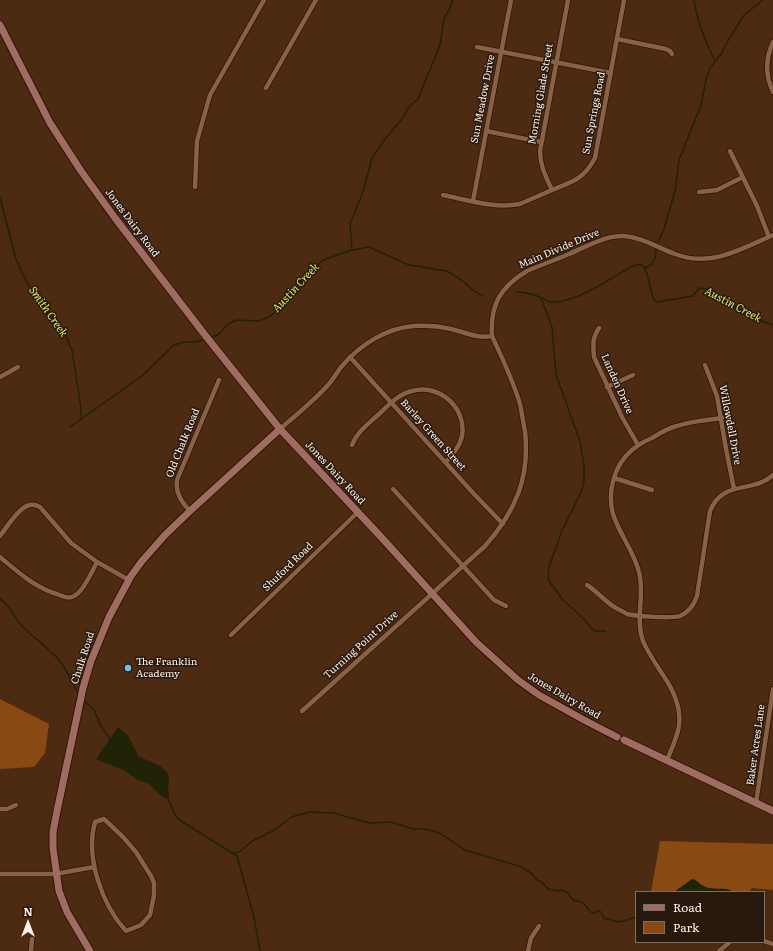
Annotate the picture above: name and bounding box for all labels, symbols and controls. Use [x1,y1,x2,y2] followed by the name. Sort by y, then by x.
[526,42,556,146] street label: Morning Glade Street
[469,54,497,144] street label: Sun Meadow Drive
[580,71,608,155] street label: Sun Springs Road
[102,187,162,259] street label: Jones Dairy Road
[517,227,601,271] street label: Main Divide Drive
[270,261,322,315] water label: Austin Creek
[26,284,70,340] water label: Smith Creek
[702,284,764,326] water label: Austin Creek
[598,352,636,416] street label: Landen Drive
[716,384,744,466] street label: Willowdell Drive
[398,397,468,473] street label: Barley Green Street
[164,407,202,479] street label: Old Chalk Road
[303,439,367,507] street label: Jones Dairy Road
[260,540,316,594] street label: Shuford Road
[321,608,401,682] street label: Turning Point Drive
[69,630,97,686] street label: Chalk Road
[136,656,197,680] place label: The Franklin Academy
[123,663,133,673] marker: The Franklin Academy
[525,670,603,722] street label: Jones Dairy Road
[744,704,768,786] street label: Baker Acres Lane
[635,891,765,943] legend
[673,898,702,916] text: Road
[8,903,48,943] north arrow
[23,903,33,919] text: N
[673,918,699,936] text: Park

